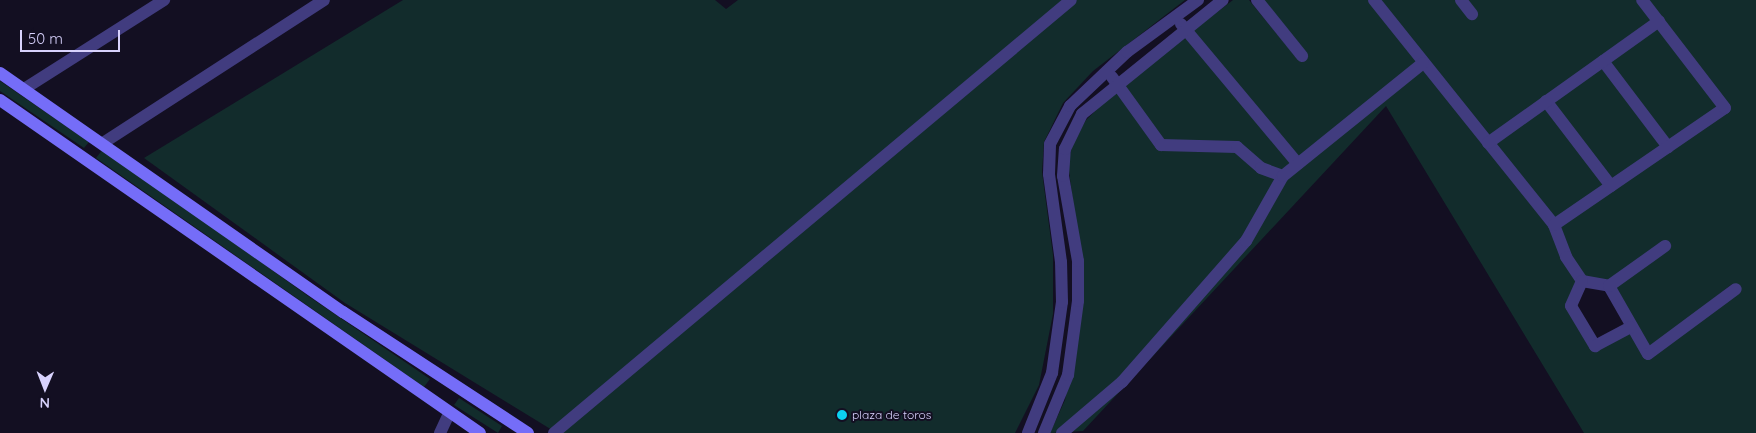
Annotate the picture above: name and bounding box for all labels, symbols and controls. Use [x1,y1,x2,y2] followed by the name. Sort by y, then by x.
[22,20,122,52] scale bar
[28,29,63,48] text: 50 m
[20,363,70,413] north arrow
[39,394,50,412] text: N
[852,408,931,422] place label: plaza de toros
[836,409,848,421] marker: plaza de toros

